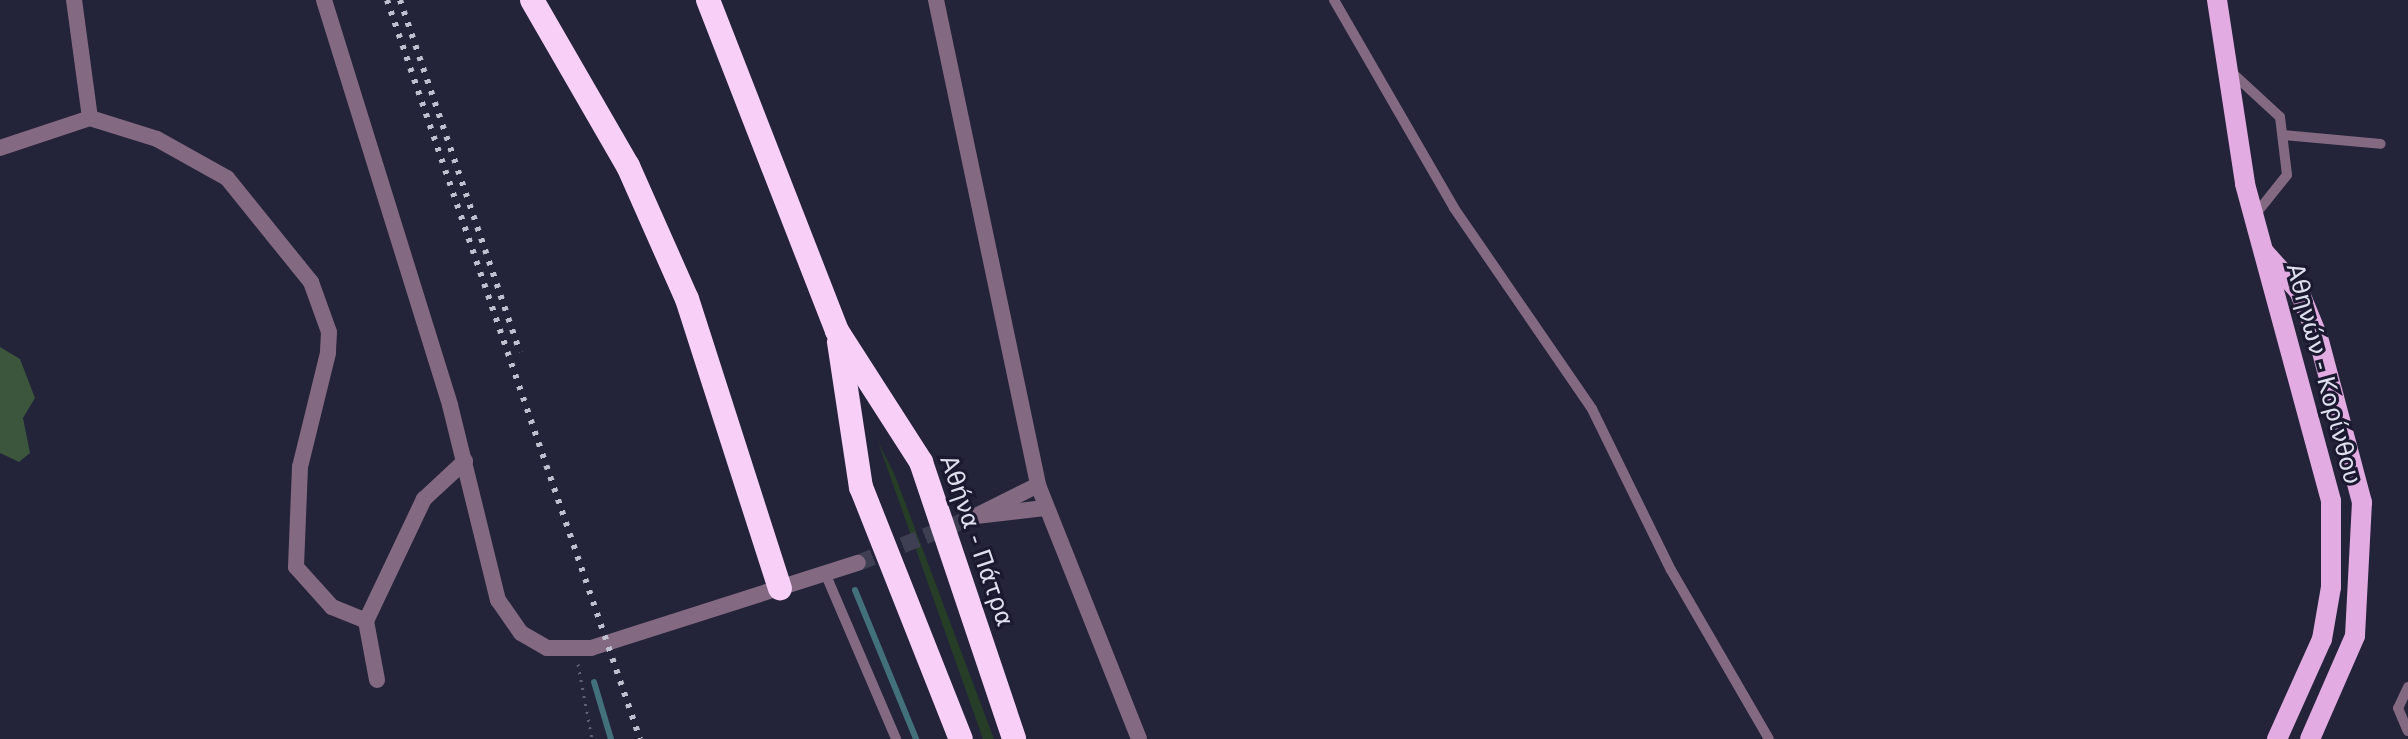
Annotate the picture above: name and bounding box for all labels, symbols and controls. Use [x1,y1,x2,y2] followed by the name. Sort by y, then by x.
[2280,260,2366,488] street label: Αθηνών - Κορίνθου
[933,452,1019,630] street label: Αθήνα - Πάτρα

